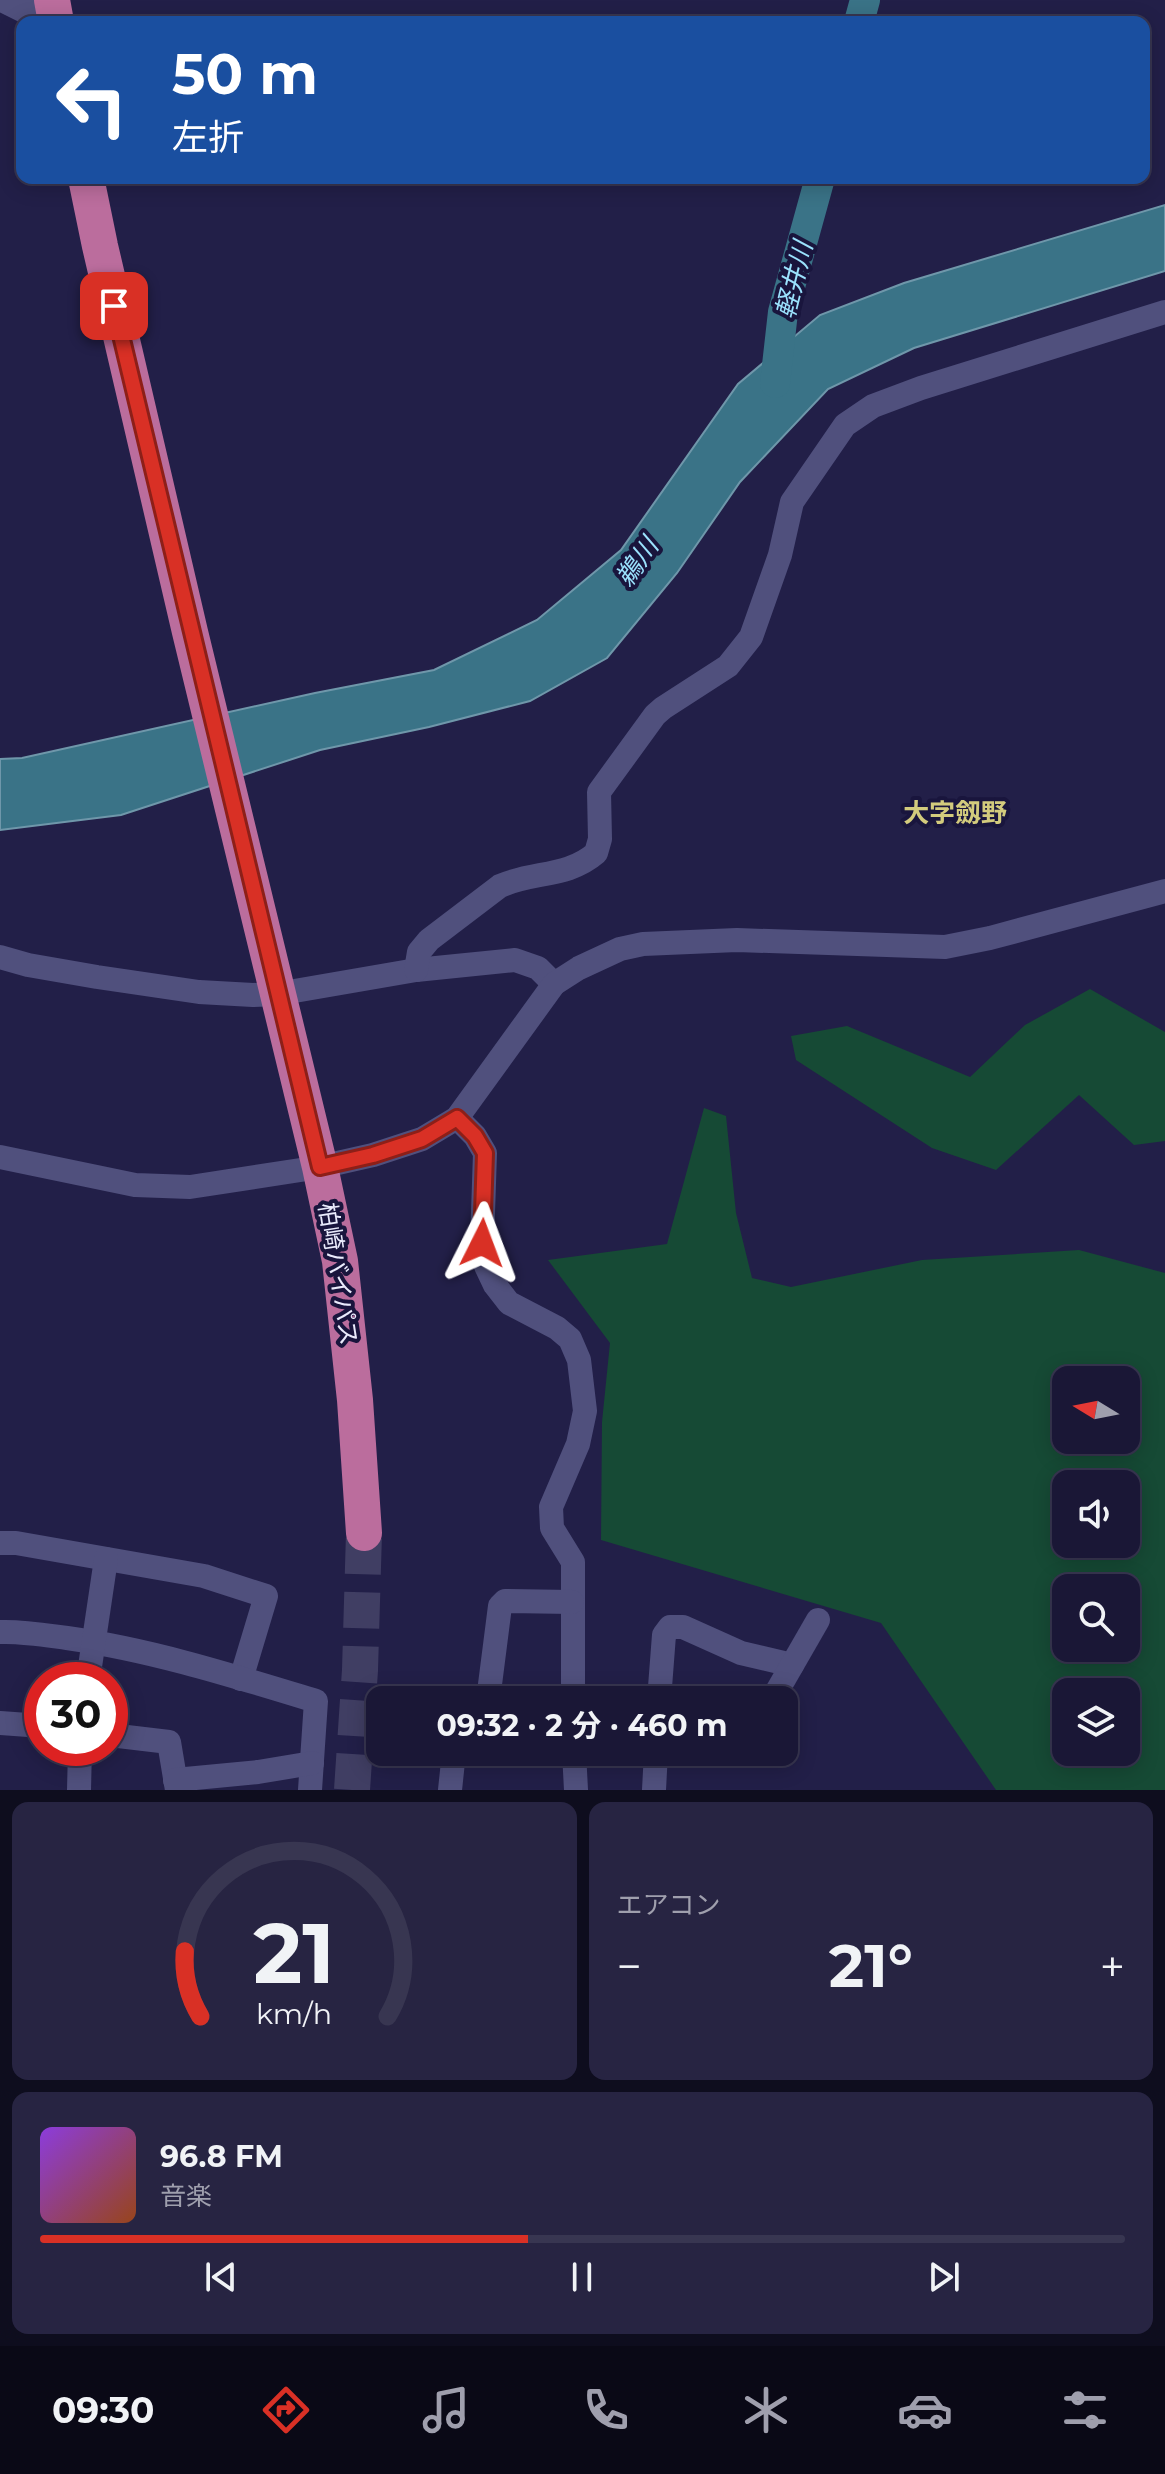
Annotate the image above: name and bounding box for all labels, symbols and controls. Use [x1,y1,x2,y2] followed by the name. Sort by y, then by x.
[172,40,318,108] text: 50 m
[40,48,144,152] icon: left
[172,115,244,159] text: 左折
[769,235,820,322] water label: 軽井川
[80,272,148,340] pin
[92,284,136,328] icon: arrive
[609,529,667,592] water label: 鵜川
[903,797,1007,829] district label: 大字劔野
[313,1201,364,1347] street label: 柏崎バイパス
[440,1201,524,1285] position arrow
[1052,1366,1140,1454] north arrow
[1052,1366,1140,1766] map controls
[1052,1470,1140,1558] button: sound
[1052,1574,1140,1662] button: search
[24,1662,128,1766] speed limit sign: 30
[1052,1678,1140,1766] button: layers
[436,1707,728,1744] text: 09:32 · 2 分 · 460 m
[617,1889,721,1921] text: エアコン
[253,1902,335,2004] text: 21
[829,1929,913,2002] text: 21°
[617,1939,642,1993] text: −
[1100,1939,1125,1993] text: +
[256,1996,332,2031] text: km/h
[160,2138,283,2175] text: 96.8 FM
[160,2180,212,2212] text: 音楽
[199,2255,243,2299] icon: previous
[560,2255,604,2299] icon: pause
[922,2255,966,2299] icon: next
[258,2382,314,2438] icon: directions
[418,2382,474,2438] icon: music
[578,2382,634,2438] icon: phone
[738,2382,794,2438] icon: climate
[897,2382,953,2438] icon: car
[1057,2382,1113,2438] icon: filters
[52,2388,154,2432] text: 09:30

